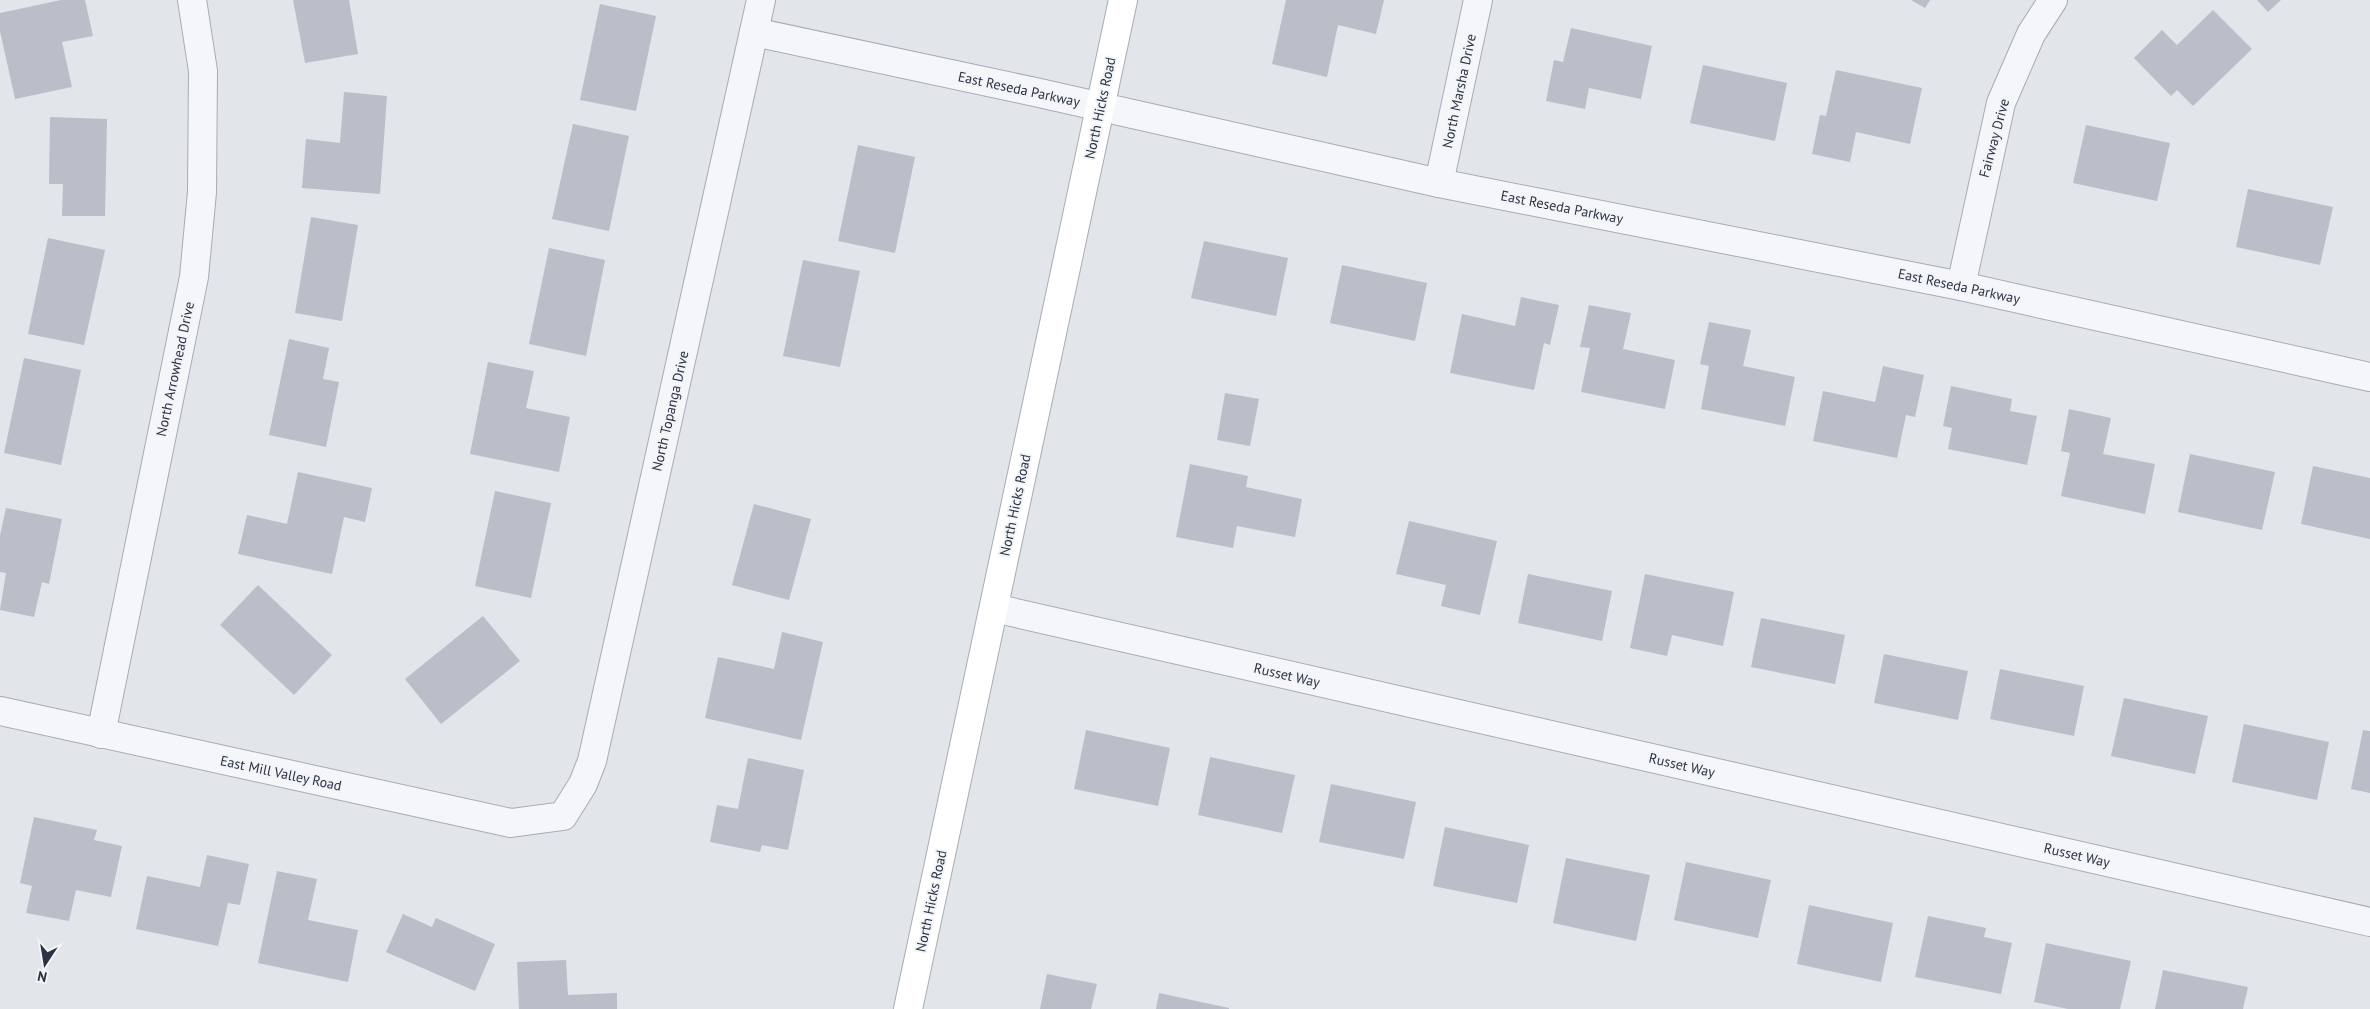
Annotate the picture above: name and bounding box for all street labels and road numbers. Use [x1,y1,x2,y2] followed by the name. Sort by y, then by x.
[1438,32,1480,150] street label: North Marsha Drive
[1080,55,1120,161] street label: North Hicks Road
[956,67,1082,111] street label: East Reseda Parkway
[1975,97,2013,179] street label: Fairway Drive
[1499,186,1625,228] street label: East Reseda Parkway
[1896,264,2022,308] street label: East Reseda Parkway
[152,300,198,438] street label: North Arrowhead Drive
[647,349,693,473] street label: North Topanga Drive
[995,452,1035,558] street label: North Hicks Road
[1252,659,1322,691] street label: Russet Way
[1647,749,1717,781] street label: Russet Way
[219,751,343,795] street label: East Mill Valley Road
[2042,839,2112,871] street label: Russet Way
[911,848,951,954] street label: North Hicks Road

